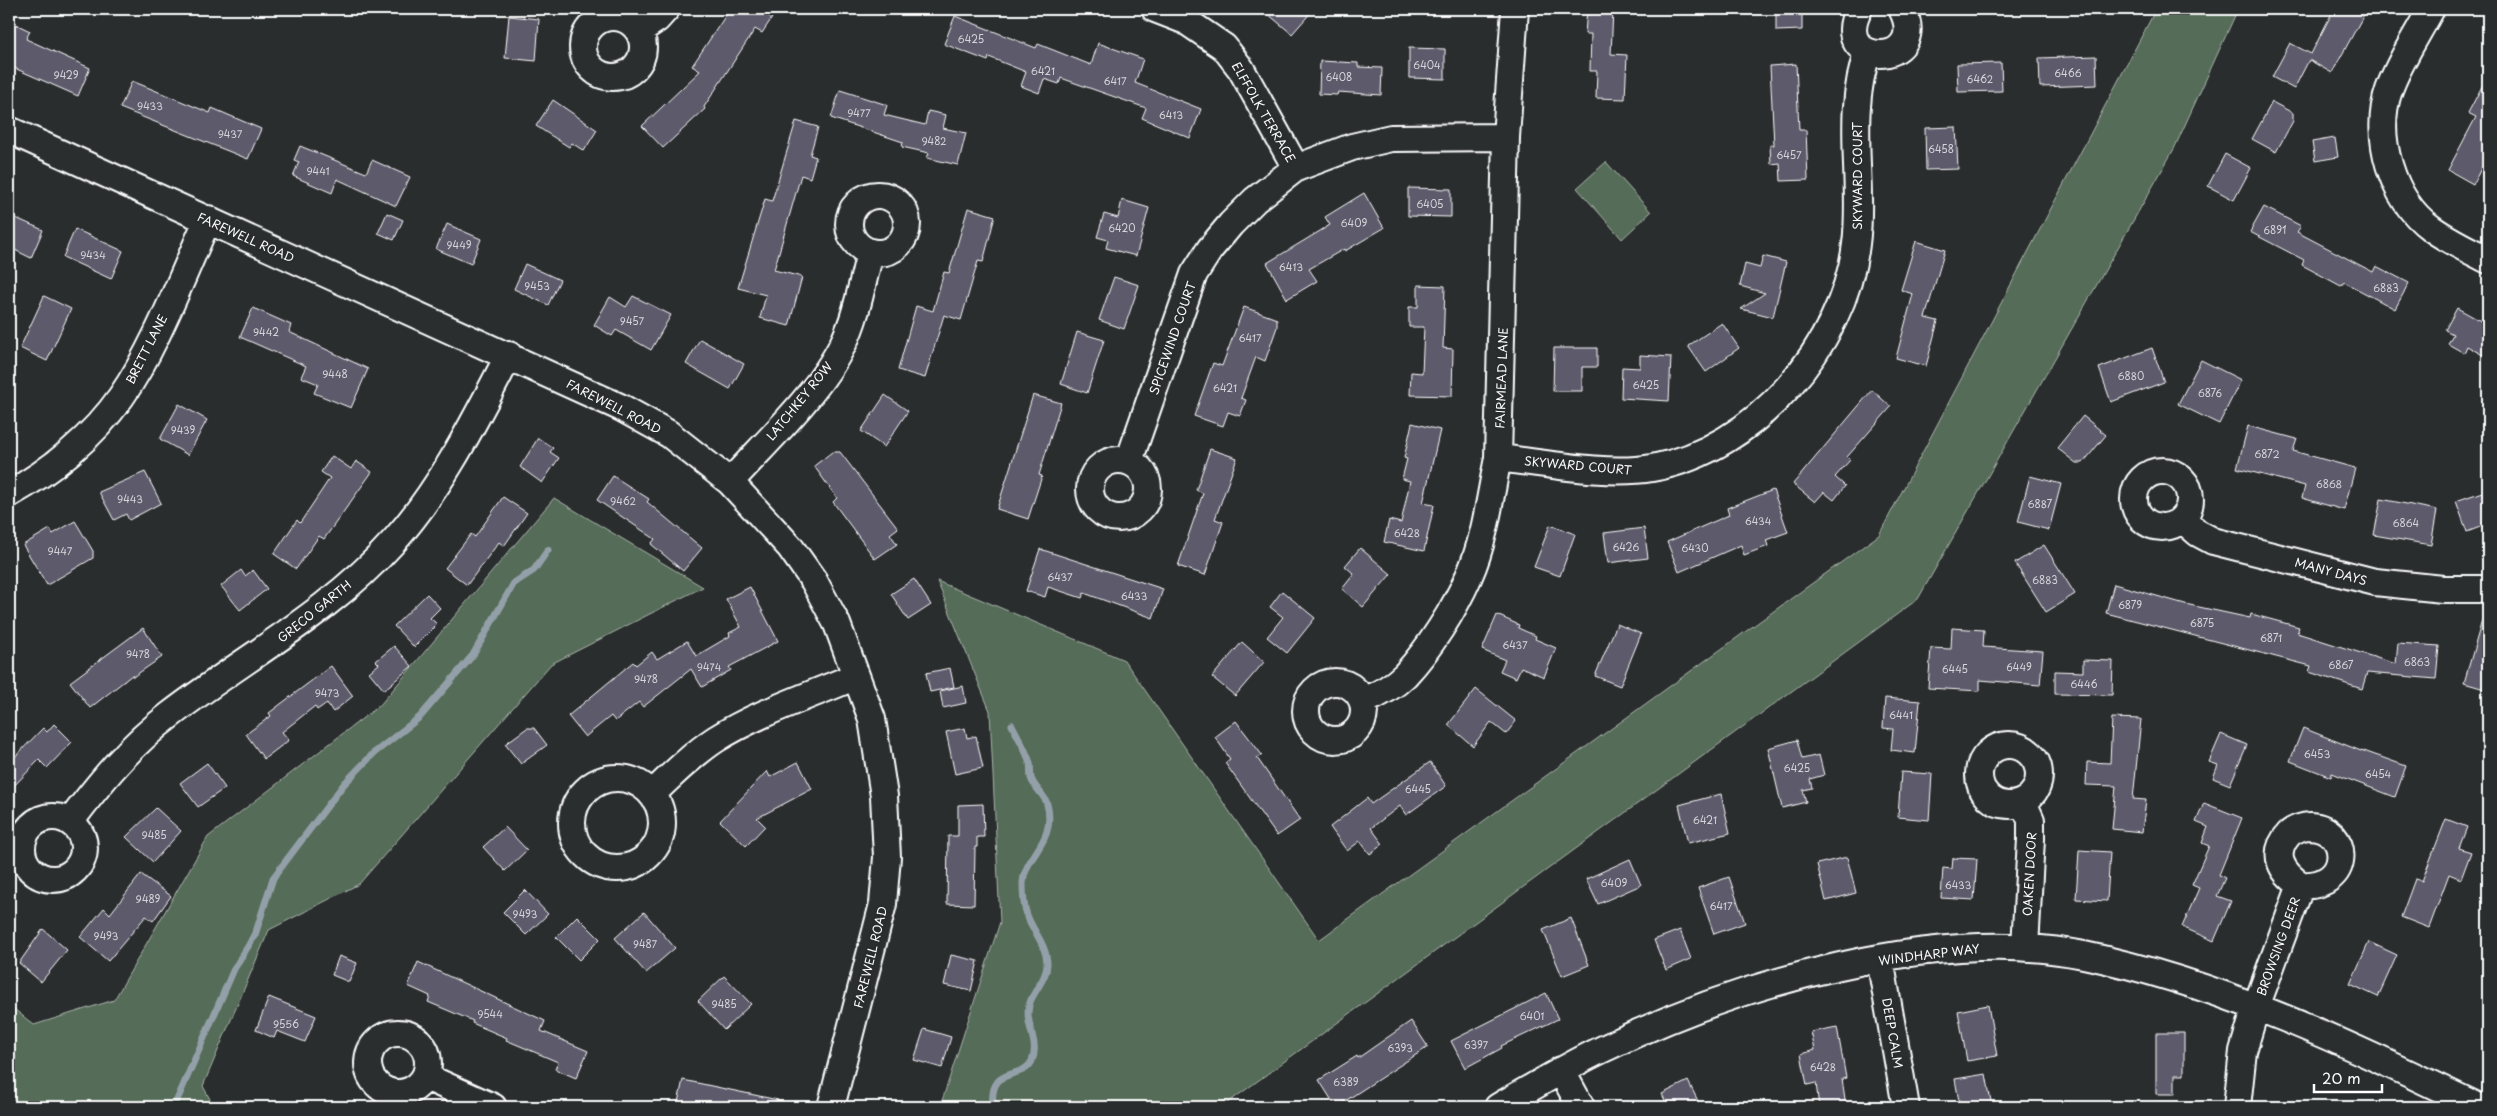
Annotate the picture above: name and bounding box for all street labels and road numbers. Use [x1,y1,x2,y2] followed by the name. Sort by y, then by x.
[1228,58,1300,166] street label: ELFFOLK TERRACE
[1848,121,1866,230] street label: SKYWARD COURT
[195,208,297,266] street label: FAREWELL ROAD
[1144,278,1200,397] street label: SPICEWIND COURT
[121,311,171,387] street label: BRETT LANE
[1490,327,1512,429] street label: FAIRMEAD LANE
[762,357,837,444] street label: LATCHKEY ROW
[563,374,665,438] street label: FAREWELL ROAD
[1523,451,1633,479] street label: SKYWARD COURT
[2293,553,2369,589] street label: MANY DAYS
[273,576,355,646] street label: GRECO GARTH
[2018,832,2040,916] street label: OAKEN DOOR
[2252,894,2304,998] street label: BROWSING DEER
[849,904,891,1010] street label: FAREWELL ROAD
[1877,939,1981,969] street label: WINDHARP WAY
[1878,996,1908,1070] street label: DEEP CALM

